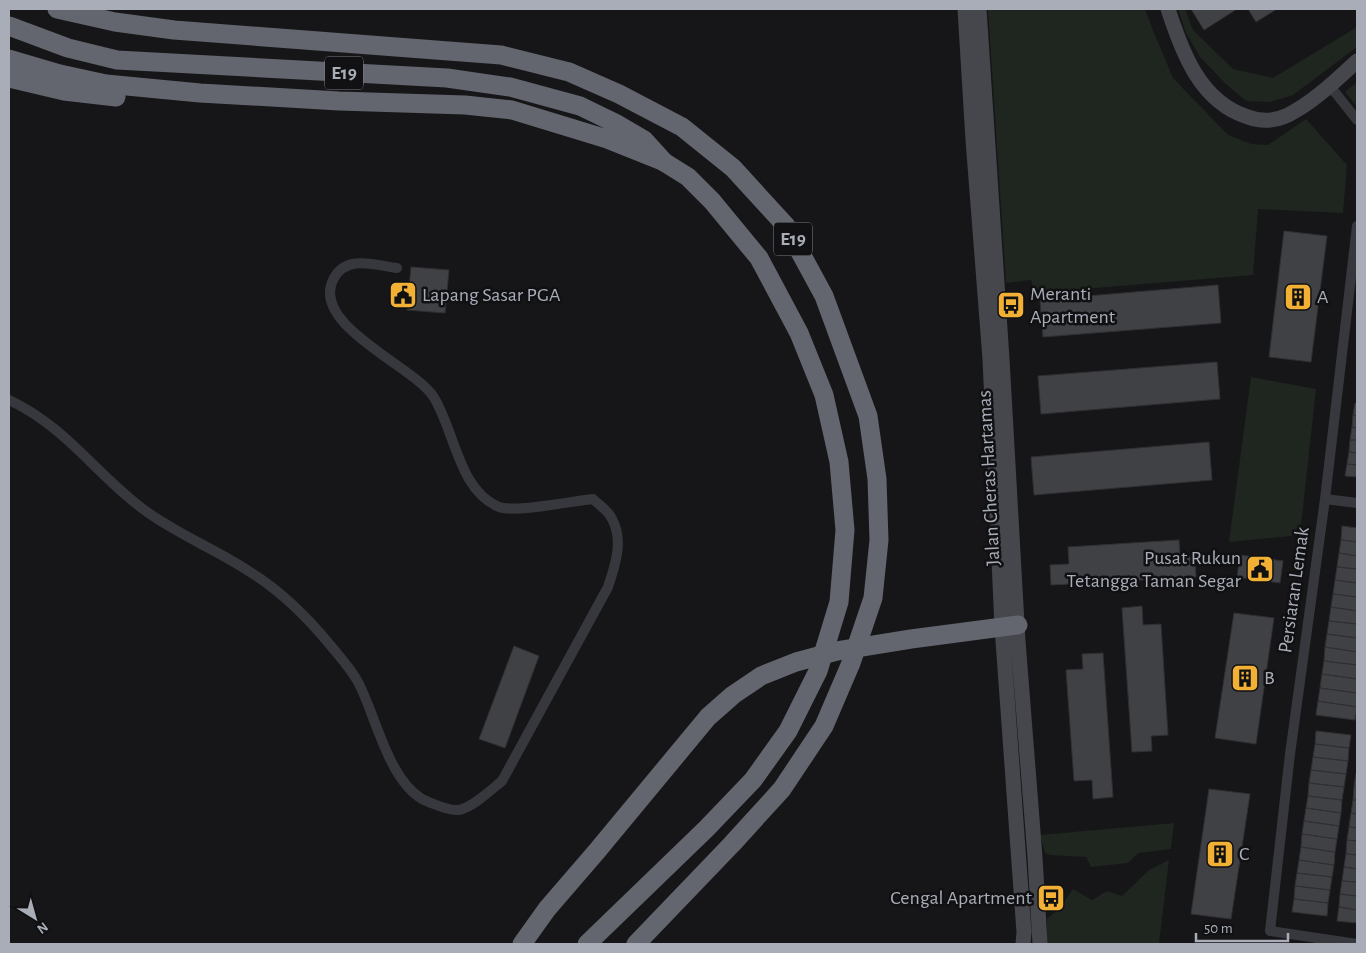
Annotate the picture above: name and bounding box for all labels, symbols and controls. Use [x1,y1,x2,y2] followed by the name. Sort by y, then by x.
[325,56,363,90] road number: E19
[774,222,812,255] road number: E19
[388,280,418,310] public building icon: Lapang Sasar PGA
[1283,282,1313,312] building icon: A
[1030,284,1116,327] place label: Meranti Apartment
[422,285,561,305] place label: Lapang Sasar PGA
[1317,287,1329,307] place label: A
[996,290,1026,320] bus stop icon: Meranti Apartment
[974,390,1004,566] street label: Jalan Cheras Hartamas
[1275,526,1313,654] street label: Persiaran Lemak
[1067,548,1242,591] place label: Pusat Rukun Tetangga Taman Segar
[1245,554,1275,584] public building icon: Pusat Rukun Tetangga Taman Segar
[1230,663,1260,693] building icon: B
[1264,668,1275,688] place label: B
[1205,839,1235,869] building icon: C
[1239,844,1249,864] place label: C
[1036,883,1066,913] bus stop icon: Cengal Apartment
[890,888,1033,908] place label: Cengal Apartment
[10,893,60,943] north arrow
[1196,910,1288,942] scale bar
[34,919,50,936] text: N
[1204,921,1233,936] text: 50 m

